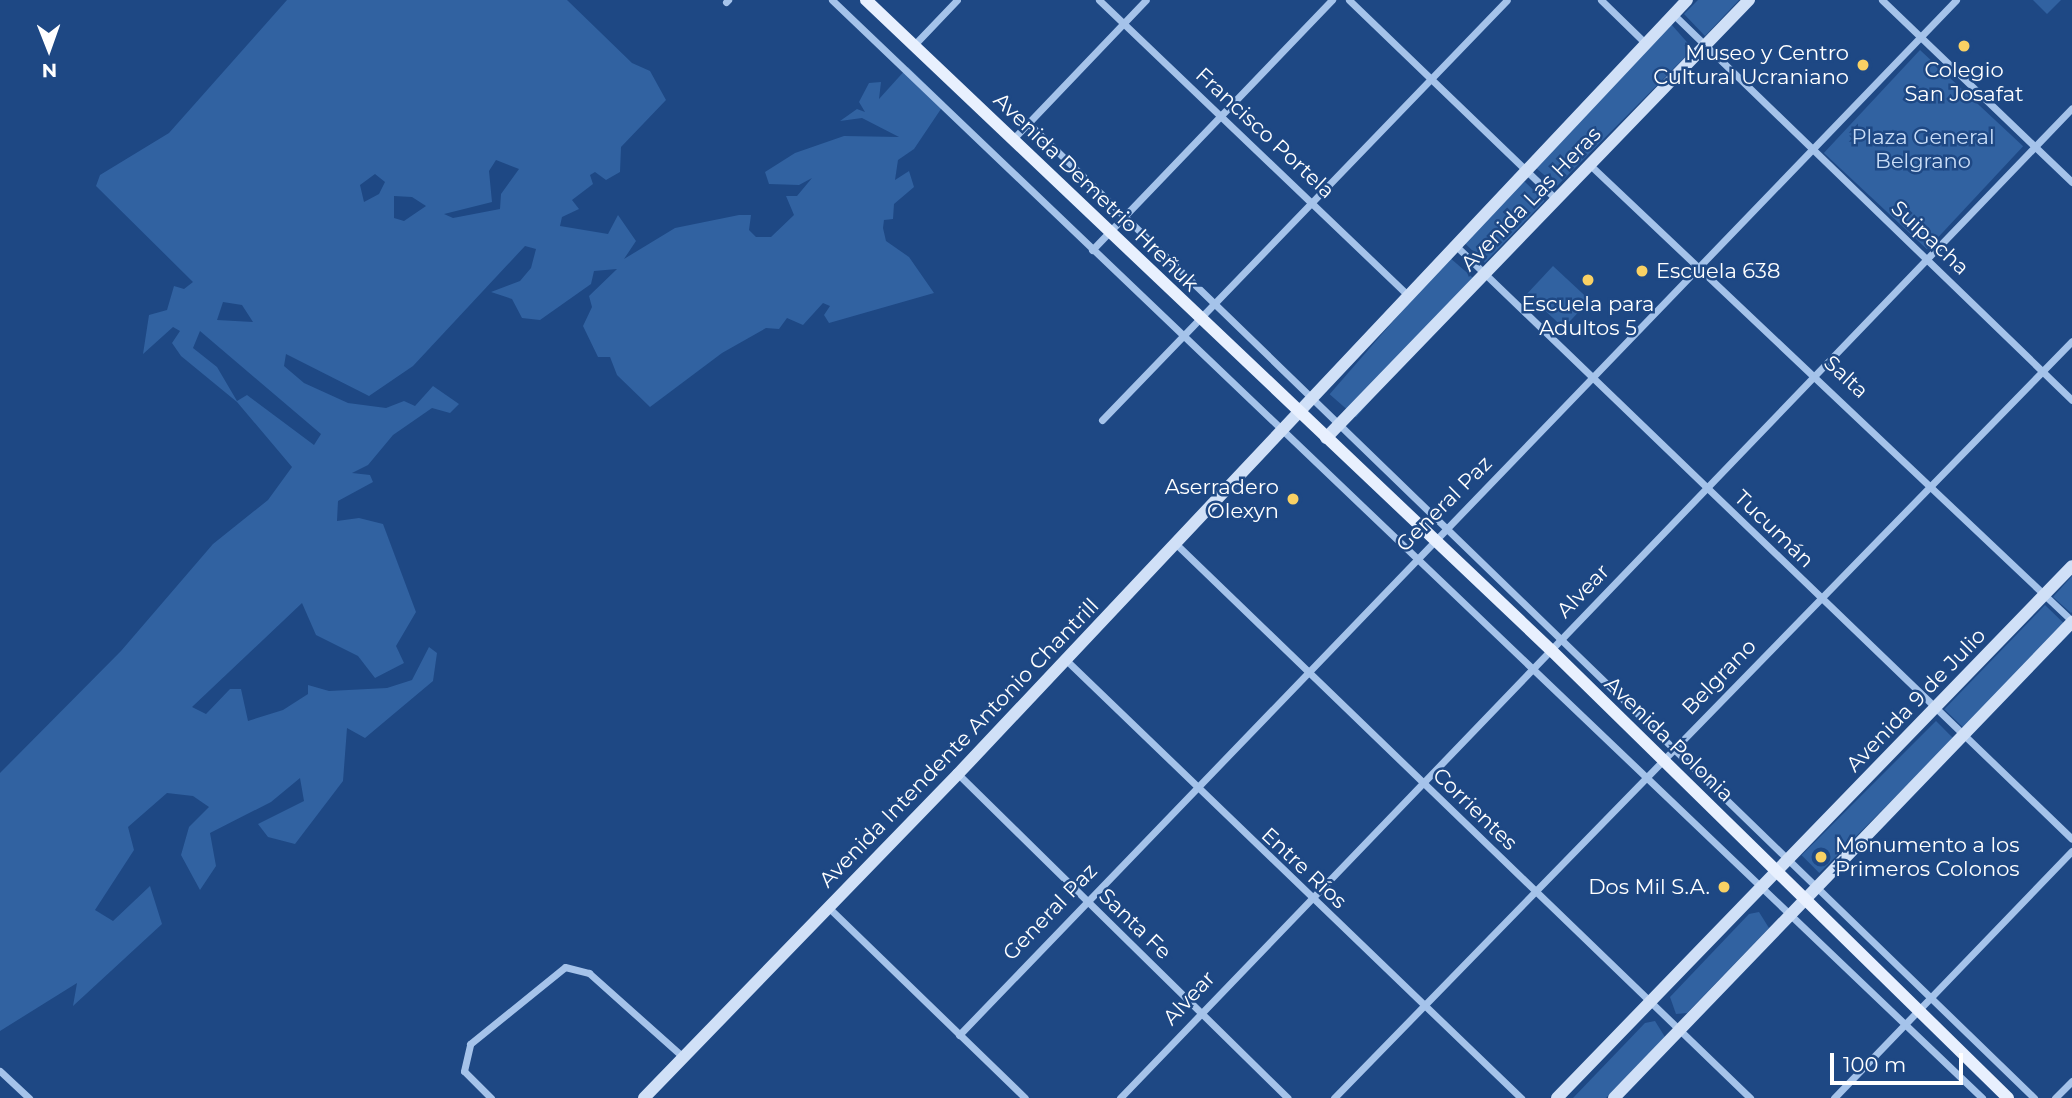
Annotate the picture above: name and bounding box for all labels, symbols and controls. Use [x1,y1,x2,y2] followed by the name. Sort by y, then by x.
[14,14,84,84] north arrow
[1956,38,1972,54] marker: Colegio San Josafat
[1653,40,1849,90] place label: Museo y Centro Cultural Ucraniano
[1855,57,1871,73] marker: Museo y Centro Cultural Ucraniano
[1904,57,2024,107] place label: Colegio San Josafat
[42,59,57,82] text: N
[1190,62,1340,204] street label: Francisco Portela
[988,87,1204,297] street label: Avenida Demetrio Hreñuk
[1456,122,1606,276] street label: Avenida Las Heras
[1851,124,1995,174] park label: Plaza General Belgrano
[1886,196,1974,280] street label: Suipacha
[1656,258,1780,284] place label: Escuela 638
[1634,263,1650,279] marker: Escuela 638
[1580,272,1596,288] marker: Escuela para Adultos 5
[1522,291,1654,341] place label: Escuela para Adultos 5
[1819,350,1873,404] street label: Salta
[1391,451,1497,557] street label: General Paz
[1165,474,1279,524] place label: Aserradero Olexyn
[1729,485,1819,573] street label: Tucumán
[1285,491,1301,507] marker: Aserradero Olexyn
[1551,559,1615,623] street label: Alvear
[814,593,1104,893] street label: Avenida Intendente Antonio Chantrill
[1841,623,1991,777] street label: Avenida 9 de Julio
[1677,634,1761,720] street label: Belgrano
[1599,671,1739,807] street label: Avenida Polonia
[1428,763,1522,855] street label: Corrientes
[1256,822,1352,914] street label: Entre Ríos
[1835,832,2020,882] place label: Monumento a los Primeros Colonos
[1813,849,1829,865] marker: Monumento a los Primeros Colonos
[998,858,1102,966] street label: General Paz
[1588,874,1710,900] place label: Dos Mil S.A.
[1716,879,1732,895] marker: Dos Mil S.A.
[1093,883,1177,965] street label: Santa Fe
[1158,966,1220,1030] street label: Alvear
[1834,1038,1967,1082] scale bar
[1843,1052,1906,1077] text: 100 m

